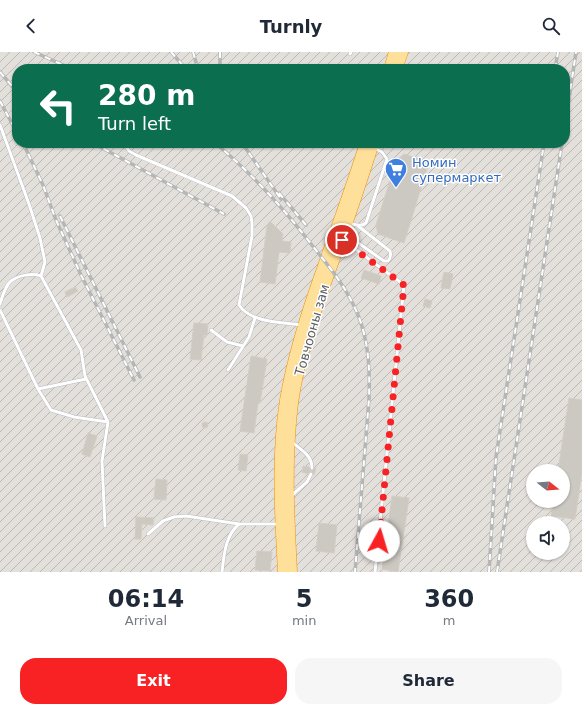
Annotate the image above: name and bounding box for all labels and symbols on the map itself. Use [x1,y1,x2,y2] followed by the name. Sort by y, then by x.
[412,155,501,185] place label: Номин супермаркет
[383,156,409,189] supermarket icon: Номин супермаркет
[325,223,359,257] pin
[291,282,332,379] street label: Товчооны зам
[526,464,570,508] north arrow
[358,520,400,562] position arrow

